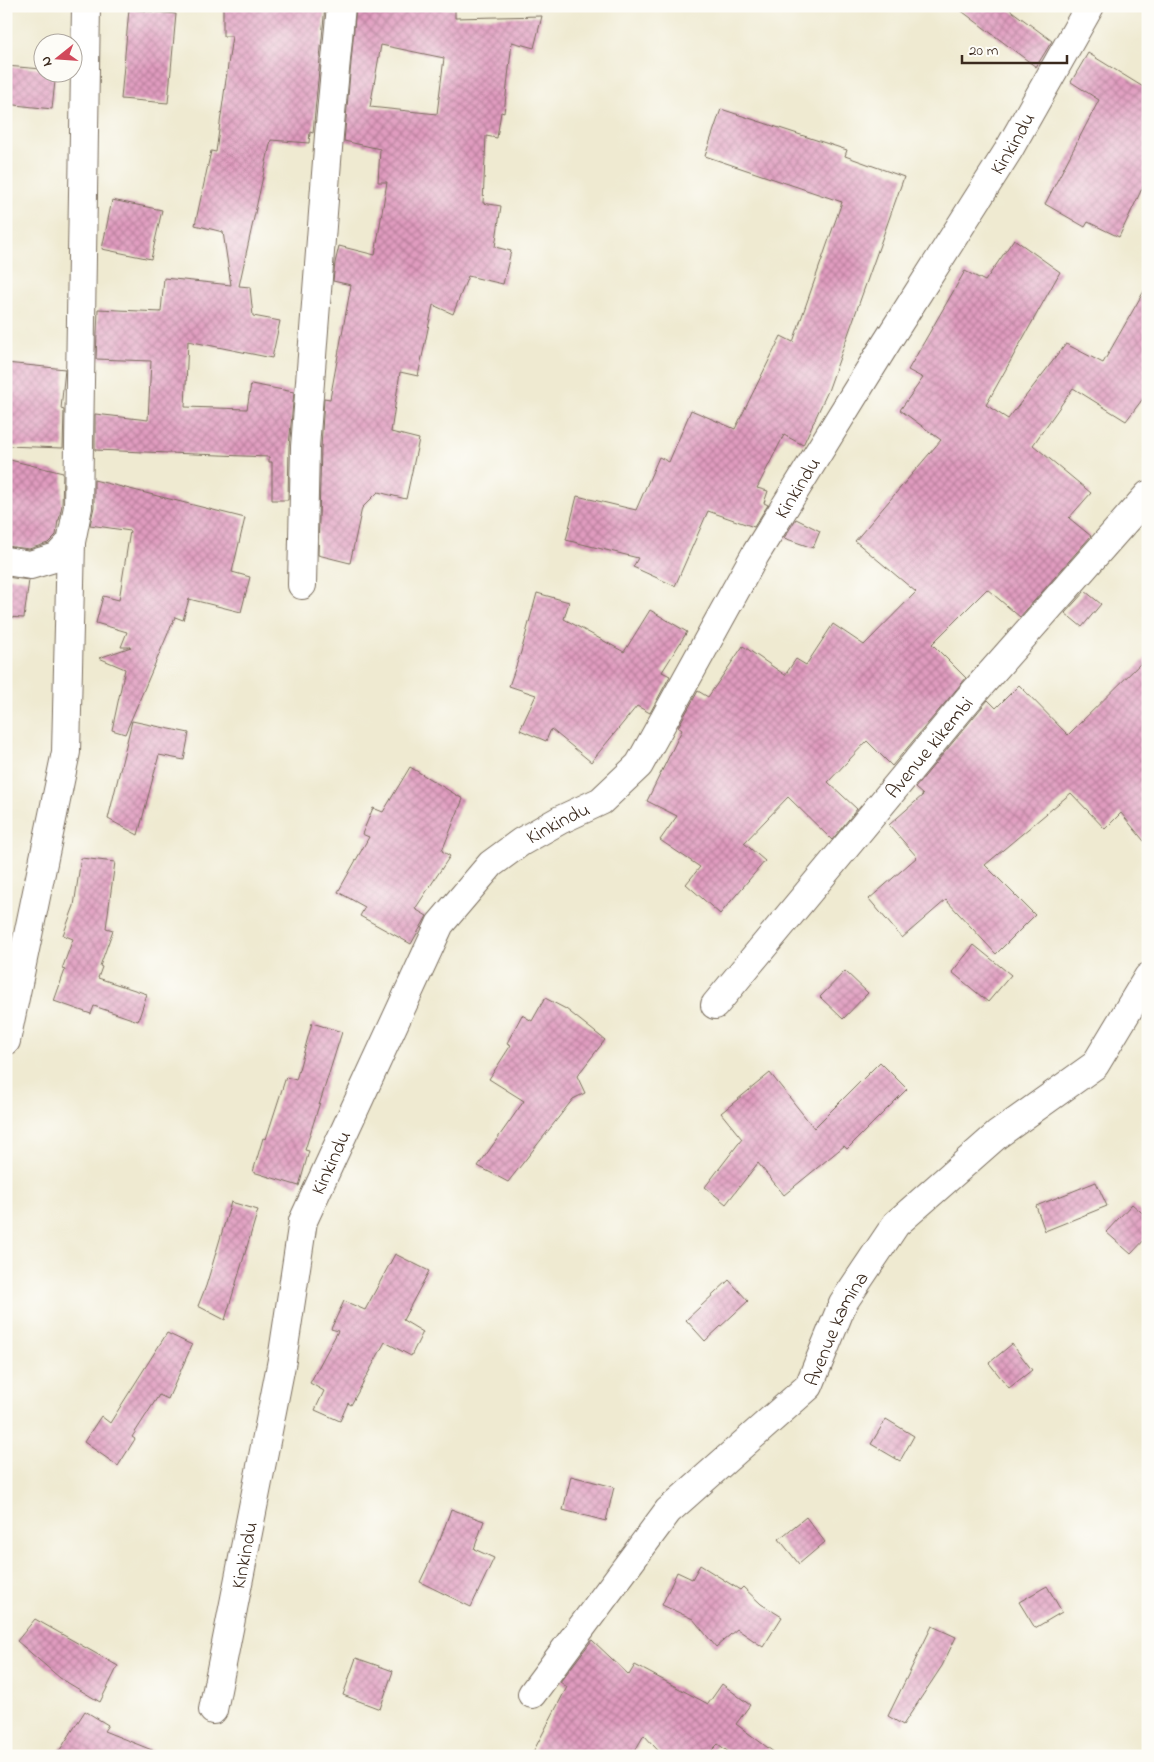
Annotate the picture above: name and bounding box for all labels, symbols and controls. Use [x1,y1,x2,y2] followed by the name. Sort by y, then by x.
[32,32,82,82] north arrow
[962,32,1066,64] scale bar
[969,40,999,62] text: 20 m
[36,54,58,69] text: N
[984,108,1044,181] street label: Kinkindu
[769,452,829,525] street label: Kinkindu
[880,691,981,806] street label: Avenue kikembi
[522,796,595,853] street label: Kinkindu
[305,1126,360,1200] street label: Kinkindu
[798,1266,877,1391] street label: Avenue kamina
[225,1519,267,1592] street label: Kinkindu

